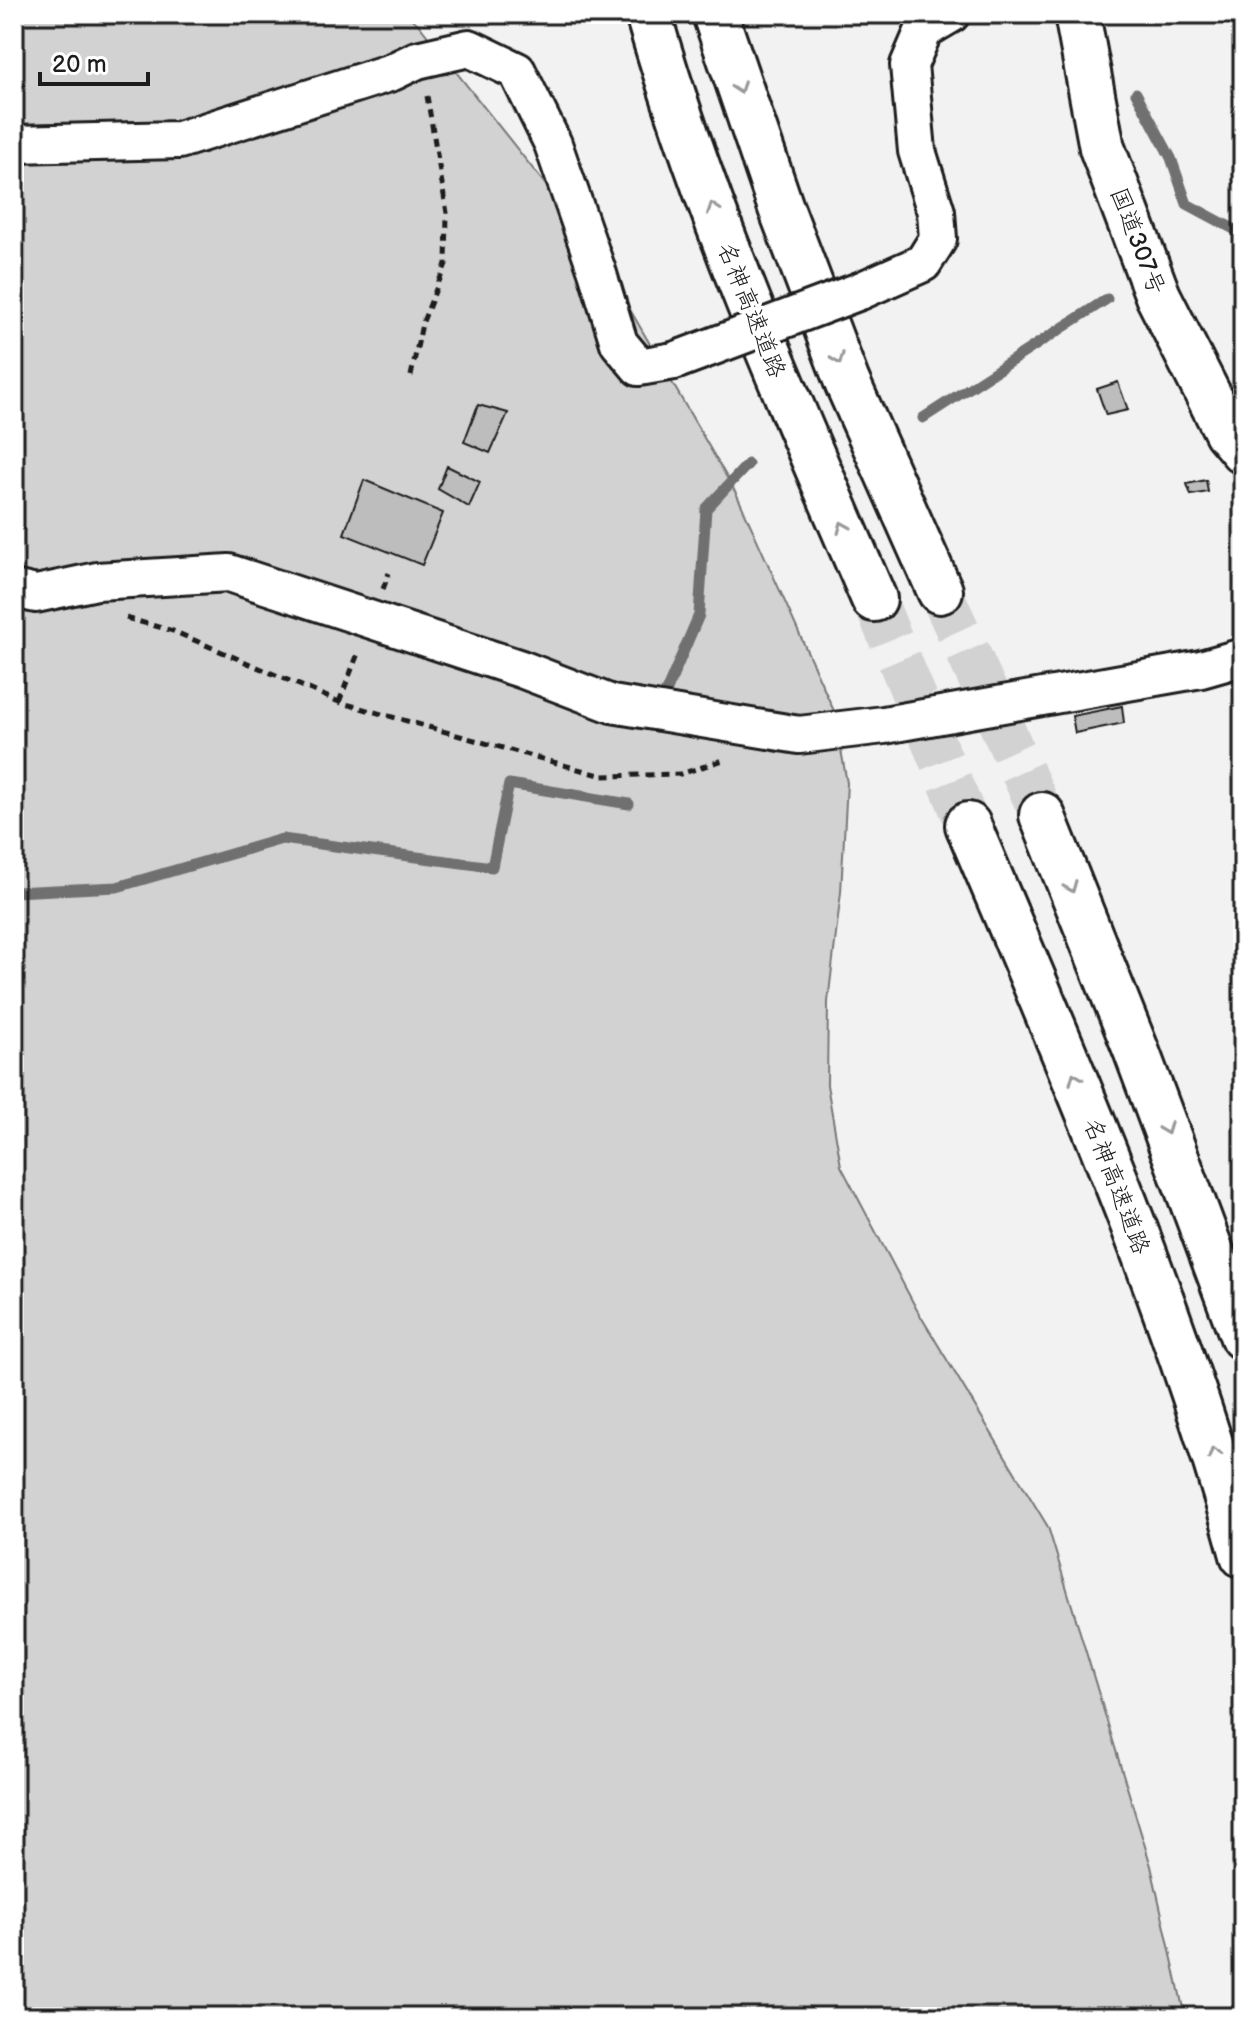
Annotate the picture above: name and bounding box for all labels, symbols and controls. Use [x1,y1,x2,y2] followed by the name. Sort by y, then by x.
[40,36,148,86] scale bar
[52,50,107,79] text: 20 m
[730,80,746,94] one-way arrow
[1104,183,1171,299] street label: 国道307号
[707,202,723,216] one-way arrow
[711,238,792,382] street label: 名神高速道路
[828,351,845,365] one-way arrow
[836,521,852,535] one-way arrow
[1061,879,1078,893] one-way arrow
[1068,1072,1084,1086] one-way arrow
[1077,1114,1156,1259] street label: 名神高速道路
[1156,1121,1173,1135] one-way arrow
[1207,1447,1224,1461] one-way arrow

